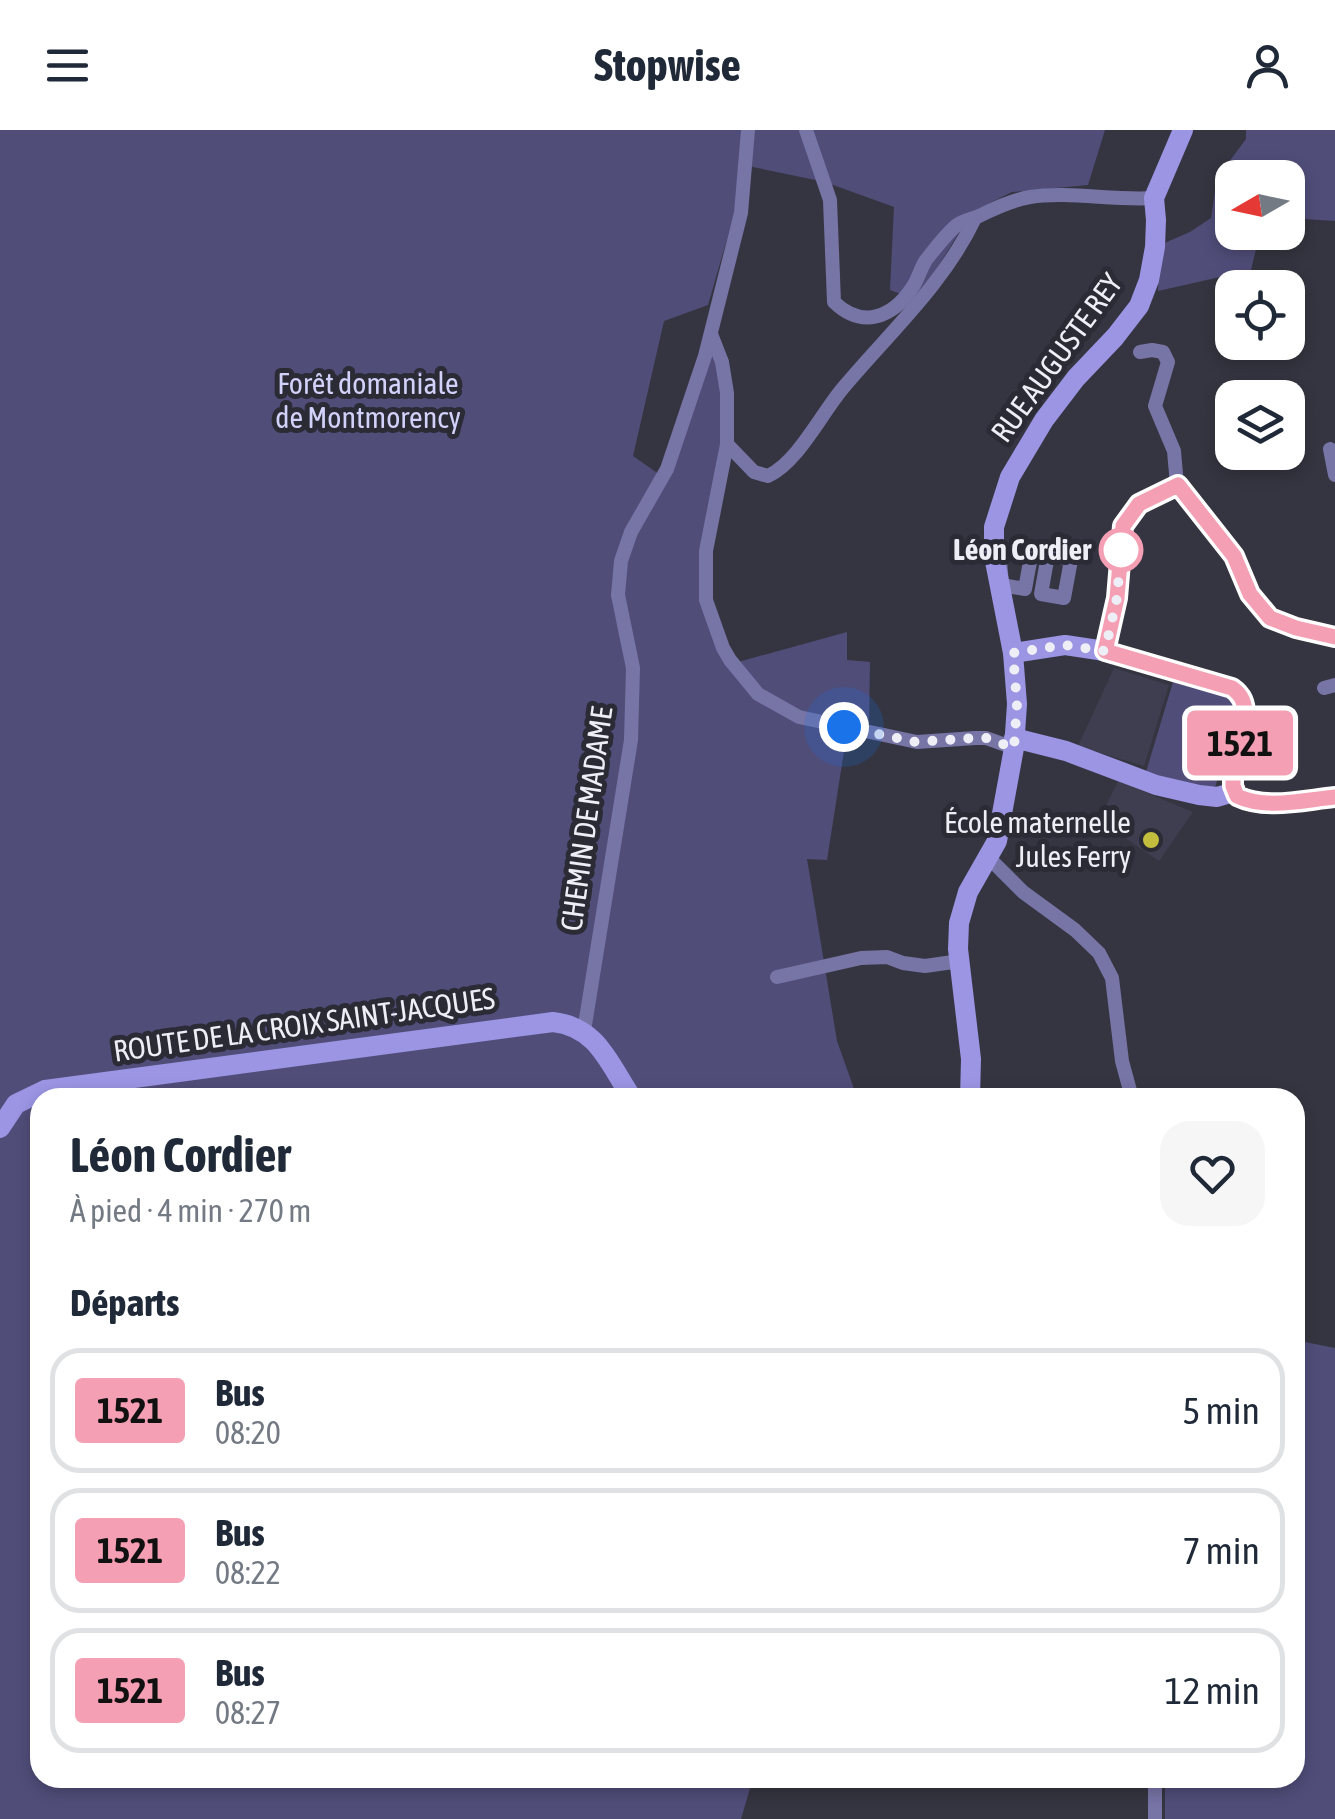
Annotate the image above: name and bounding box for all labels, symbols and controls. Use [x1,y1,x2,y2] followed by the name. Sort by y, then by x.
[40,38,95,93] icon: menu
[1240,38,1295,93] icon: person
[594,39,741,91] text: Stopwise
[1215,160,1305,250] north arrow
[1215,160,1305,470] map controls
[984,266,1129,448] street label: RUE AUGUSTE REY
[1215,270,1305,360] button: locate
[275,366,461,434] park label: Forêt domaniale de Montmorency
[1215,380,1305,470] button: layers
[1100,529,1142,571] marker: Léon Cordier
[953,532,1092,566] place label: Léon Cordier
[819,702,869,752] your location
[553,704,619,933] street label: CHEMIN DE MADAME
[1170,710,1310,776] line badge: 1521
[1207,723,1273,763] text: 1521
[944,805,1131,873] place label: École maternelle Jules Ferry
[1140,829,1162,851] marker: École maternelle Jules Ferry
[111,980,497,1068] street label: ROUTE DE LA CROIX SAINT-JACQUES
[1160,1121,1265,1226] button: heart
[70,1127,291,1182] text: Léon Cordier
[70,1192,311,1229] text: À pied · 4 min · 270 m
[70,1281,179,1324] text: Départs
[215,1371,265,1414] text: Bus
[1182,1389,1260,1432] text: 5 min
[97,1390,163,1430] text: 1521
[215,1414,281,1451] text: 08:20
[215,1511,265,1554] text: Bus
[1182,1529,1260,1572] text: 7 min
[97,1530,163,1570] text: 1521
[215,1554,281,1591] text: 08:22
[215,1651,265,1694] text: Bus
[1165,1669,1260,1712] text: 12 min
[97,1670,163,1710] text: 1521
[215,1694,281,1731] text: 08:27

